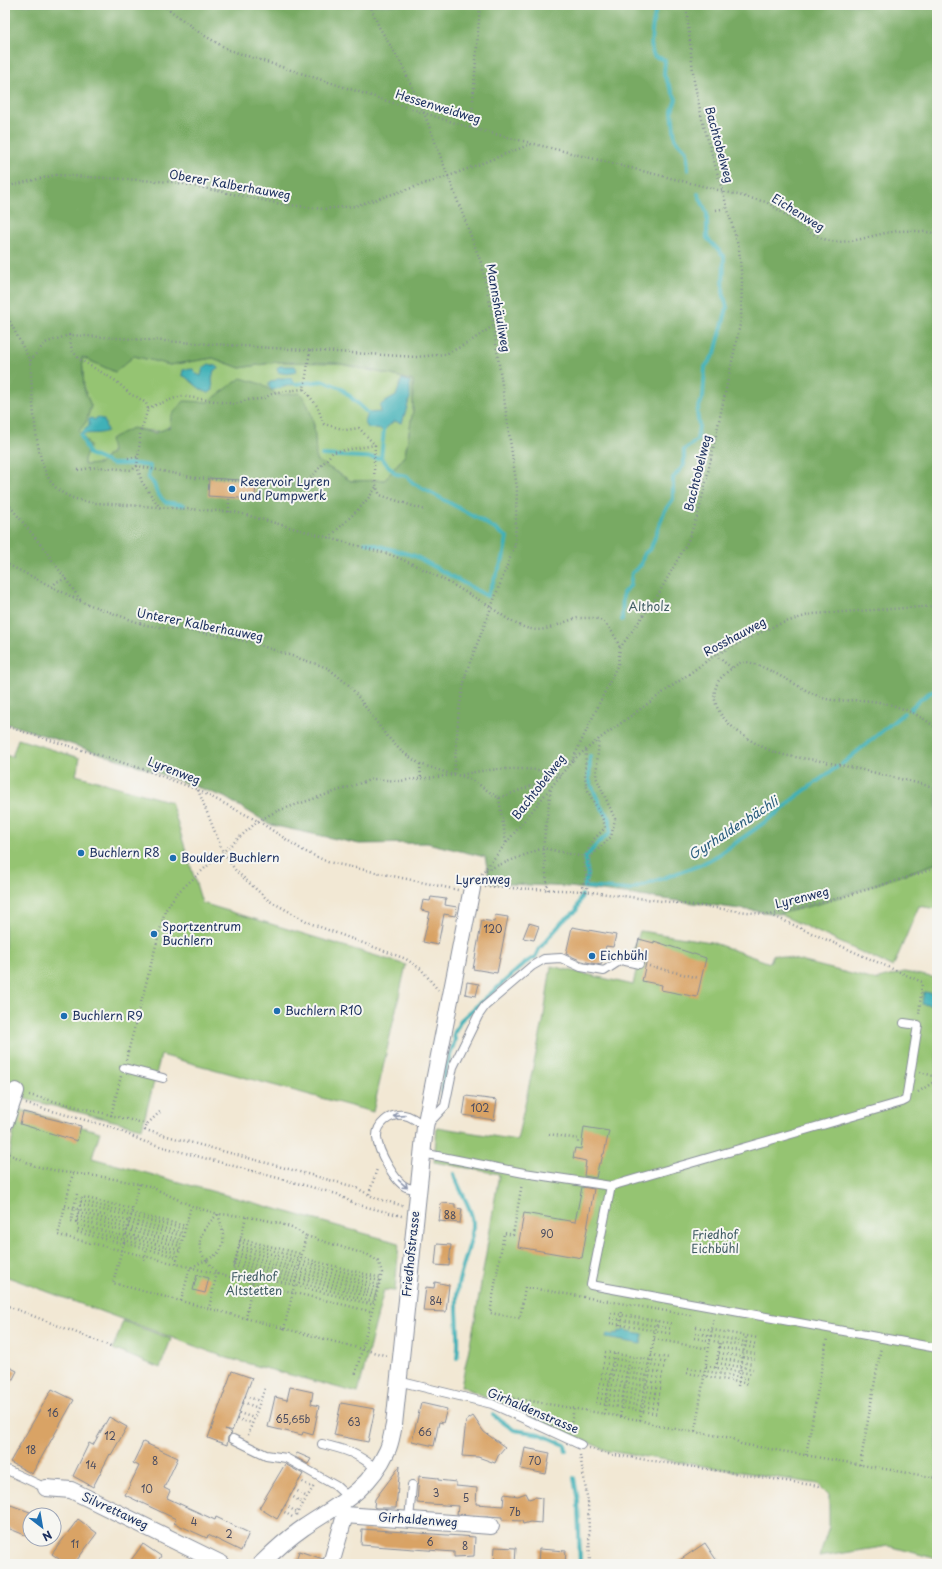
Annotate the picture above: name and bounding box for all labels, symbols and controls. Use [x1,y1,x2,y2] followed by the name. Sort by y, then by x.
[393,84,483,128] street label: Hessenweidweg
[701,104,739,185] street label: Bachtobelweg
[168,164,292,204] street label: Oberer Kalberhauweg
[769,189,829,236] street label: Eichenweg
[482,262,516,354] street label: Mannshäuliweg
[679,432,715,513] street label: Bachtobelweg
[240,472,330,504] place label: Reservoir Lyren und Pumpwerk
[227,484,237,494] marker: Reservoir Lyren und Pumpwerk
[628,597,670,615] park label: Altholz
[135,603,265,645] street label: Unterer Kalberhauweg
[700,612,769,660] street label: Rosshauweg
[507,750,569,823] street label: Bachtobelweg
[145,752,203,788] street label: Lyrenweg
[684,790,783,864] water label: Gyrhaldenbächli
[89,843,160,861] place label: Buchlern R8
[76,848,86,858] marker: Buchlern R8
[181,848,280,866] place label: Boulder Buchlern
[168,853,178,863] marker: Boulder Buchlern
[455,870,511,888] street label: Lyrenweg
[773,882,831,912] street label: Lyrenweg
[162,917,241,949] place label: Sportzentrum Buchlern
[484,921,502,936] house number: 120
[149,929,159,939] marker: Sportzentrum Buchlern
[600,946,648,964] place label: Eichbühl
[587,951,597,961] marker: Eichbühl
[285,1001,363,1019] place label: Buchlern R10
[72,1006,143,1024] place label: Buchlern R9
[272,1006,282,1016] marker: Buchlern R10
[59,1011,69,1021] marker: Buchlern R9
[471,1100,489,1115] house number: 102
[393,1113,406,1120] one-way arrow
[398,1179,408,1188] one-way arrow
[444,1207,456,1222] house number: 88
[397,1210,423,1298] street label: Friedhofstrasse
[691,1225,739,1257] park label: Friedhof Eichbühl
[540,1226,554,1241] house number: 90
[226,1267,282,1299] park label: Friedhof Altstetten
[430,1293,443,1308] house number: 84
[485,1383,582,1437] street label: Girhaldenstrasse
[47,1405,59,1420] house number: 16
[276,1411,311,1426] house number: 65,65b
[347,1414,361,1429] house number: 63
[418,1424,432,1439] house number: 66
[104,1428,116,1443] house number: 12
[26,1442,36,1457] house number: 18
[152,1453,158,1468] house number: 8
[529,1453,541,1468] house number: 70
[85,1457,97,1472] house number: 14
[141,1481,153,1496] house number: 10
[433,1485,439,1500] house number: 3
[79,1487,152,1533] street label: Silvrettaweg
[463,1490,469,1505] house number: 5
[509,1504,521,1519] house number: 7b
[22,1507,62,1547] north arrow
[378,1507,458,1531] street label: Girhaldenweg
[191,1514,198,1529] house number: 4
[39,1526,56,1546] text: N
[225,1526,233,1541] house number: 2
[426,1534,434,1549] house number: 6
[71,1536,79,1551] house number: 11
[462,1538,468,1553] house number: 8

